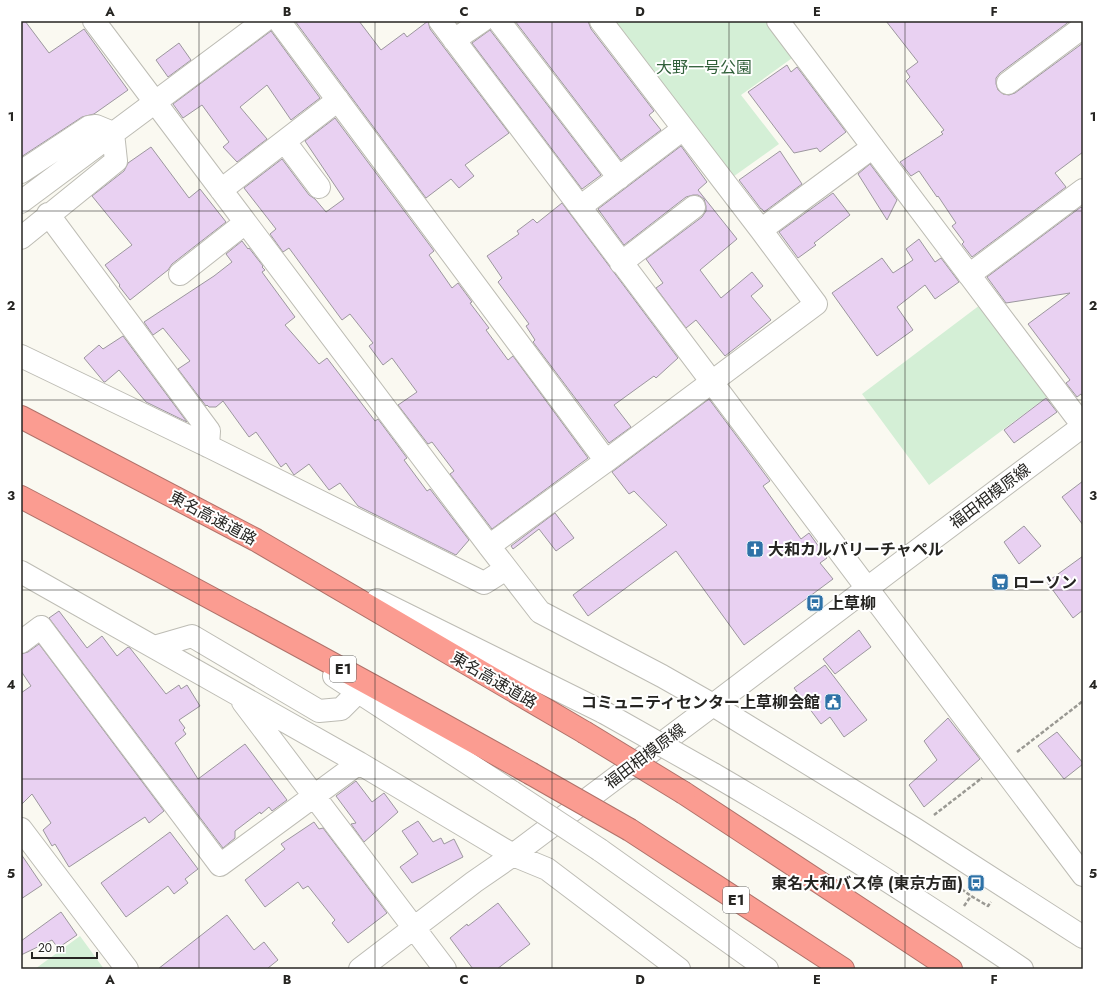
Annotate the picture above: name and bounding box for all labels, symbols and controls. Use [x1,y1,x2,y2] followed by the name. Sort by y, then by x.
[104,2,115,21] text: A
[283,2,292,21] text: B
[459,2,469,21] text: C
[635,2,645,21] text: D
[813,2,821,21] text: E
[990,2,998,21] text: F
[656,56,752,79] park label: 大野一号公園
[8,107,14,126] text: 1
[1090,107,1096,126] text: 1
[7,296,15,315] text: 2
[1089,296,1097,315] text: 2
[945,458,1035,534] street label: 福田相模原線
[165,485,261,551] street label: 東名高速道路
[7,486,15,505] text: 3
[1089,486,1097,505] text: 3
[768,538,944,561] place label: 大和カルバリーチャペル
[745,539,765,559] church icon: 大和カルバリーチャペル
[1013,571,1077,594] place label: ローソン
[990,572,1010,592] supermarket icon: ローソン
[828,592,876,615] place label: 上草柳
[805,593,825,613] bus stop icon: 上草柳
[447,646,541,714] street label: 東名高速道路
[330,656,356,682] road number: E1
[6,675,16,694] text: 4
[1088,675,1098,694] text: 4
[581,691,820,714] place label: コミュニティセンター上草柳会館
[823,692,843,712] public building icon: コミュニティセンター上草柳会館
[600,718,690,794] street label: 福田相模原線
[7,864,15,883] text: 5
[1089,864,1097,883] text: 5
[771,872,963,895] place label: 東名大和バス停 (東京方面)
[966,873,986,893] bus stop icon: 東名大和バス停 (東京方面)
[723,887,749,913] road number: E1
[32,934,97,960] scale bar
[38,939,65,957] text: 20 m
[104,970,115,989] text: A
[283,970,292,989] text: B
[459,970,469,989] text: C
[635,970,645,989] text: D
[813,970,821,989] text: E
[990,970,998,989] text: F

